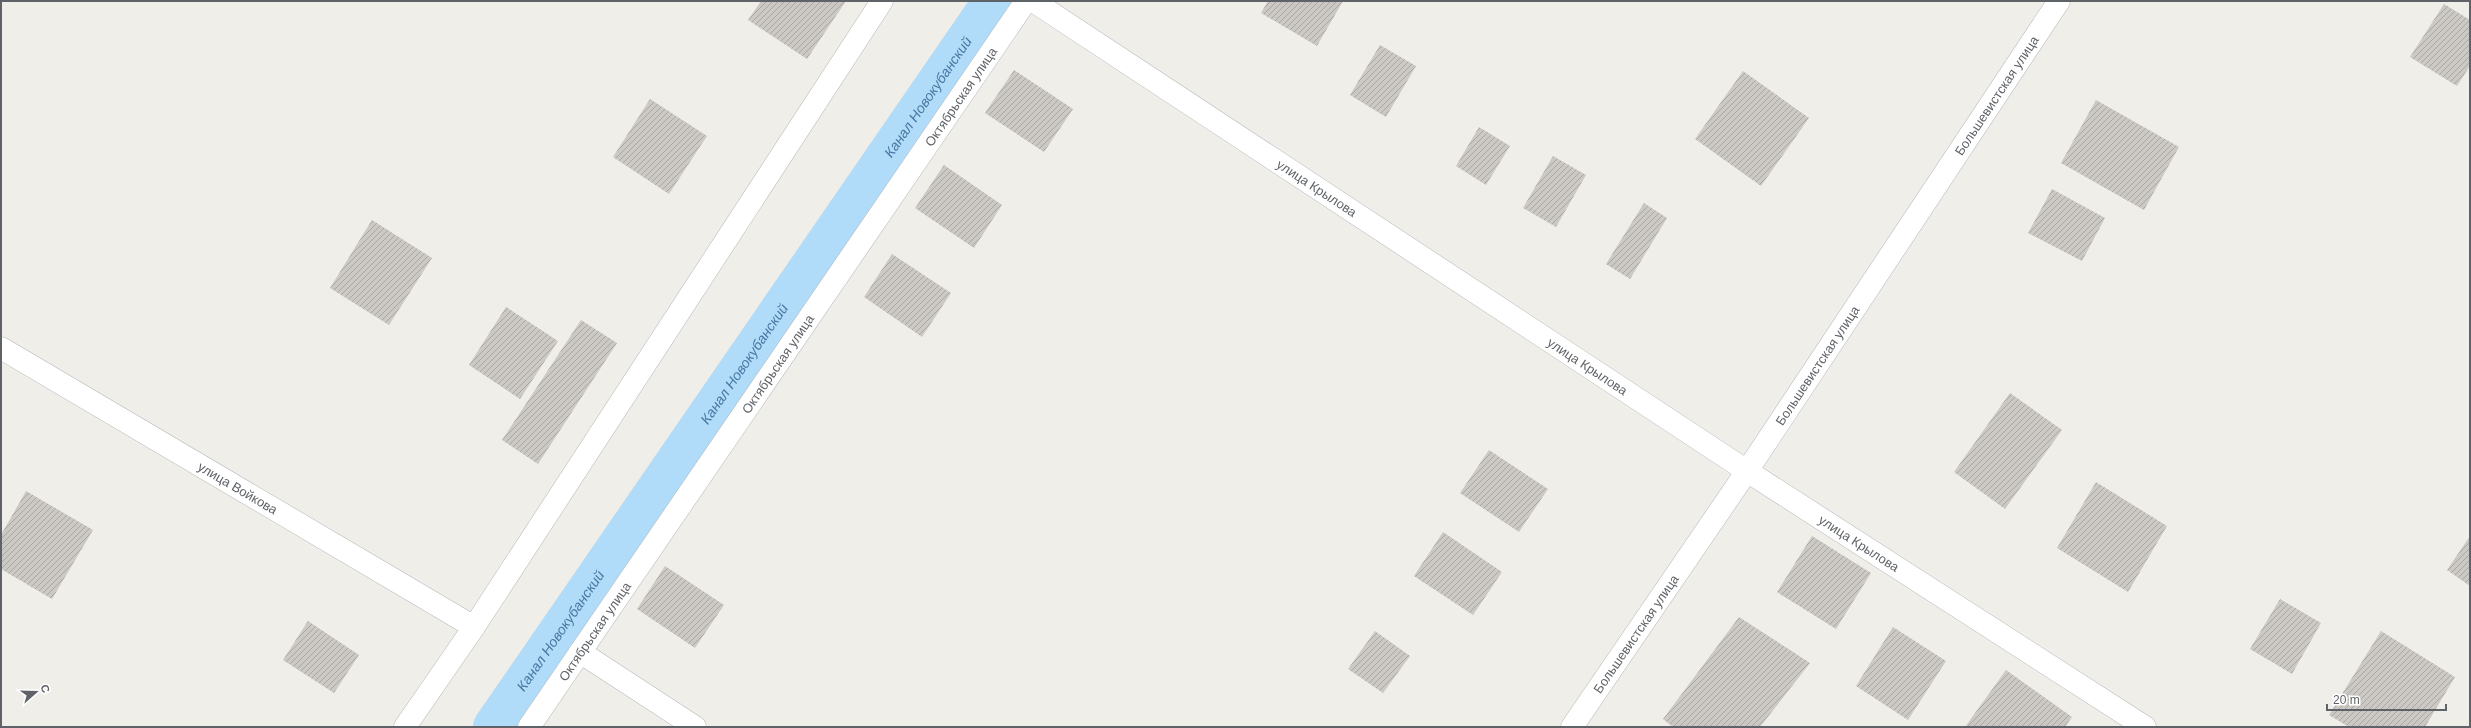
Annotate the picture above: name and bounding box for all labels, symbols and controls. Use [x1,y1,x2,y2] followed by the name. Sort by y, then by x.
[1952,32,2042,158] street label: Большевистская улица
[881,34,975,160] water label: Канал Новокубанский
[922,44,1001,149] street label: Октябрьская улица
[1274,157,1360,220] street label: улица Крылова
[697,300,791,427] water label: Канал Новокубанский
[1773,302,1863,428] street label: Большевистская улица
[739,311,818,417] street label: Октябрьская улица
[1545,335,1631,399] street label: улица Крылова
[195,459,281,518] street label: улица Войкова
[1816,512,1902,575] street label: улица Крылова
[513,567,607,694] water label: Канал Новокубанский
[1590,571,1682,696] street label: Большевистская улица
[556,579,634,684] street label: Октябрьская улица
[16,672,56,712] north arrow
[38,683,52,694] text: С
[2327,686,2446,712] scale bar
[2333,693,2360,707] text: 20 m

